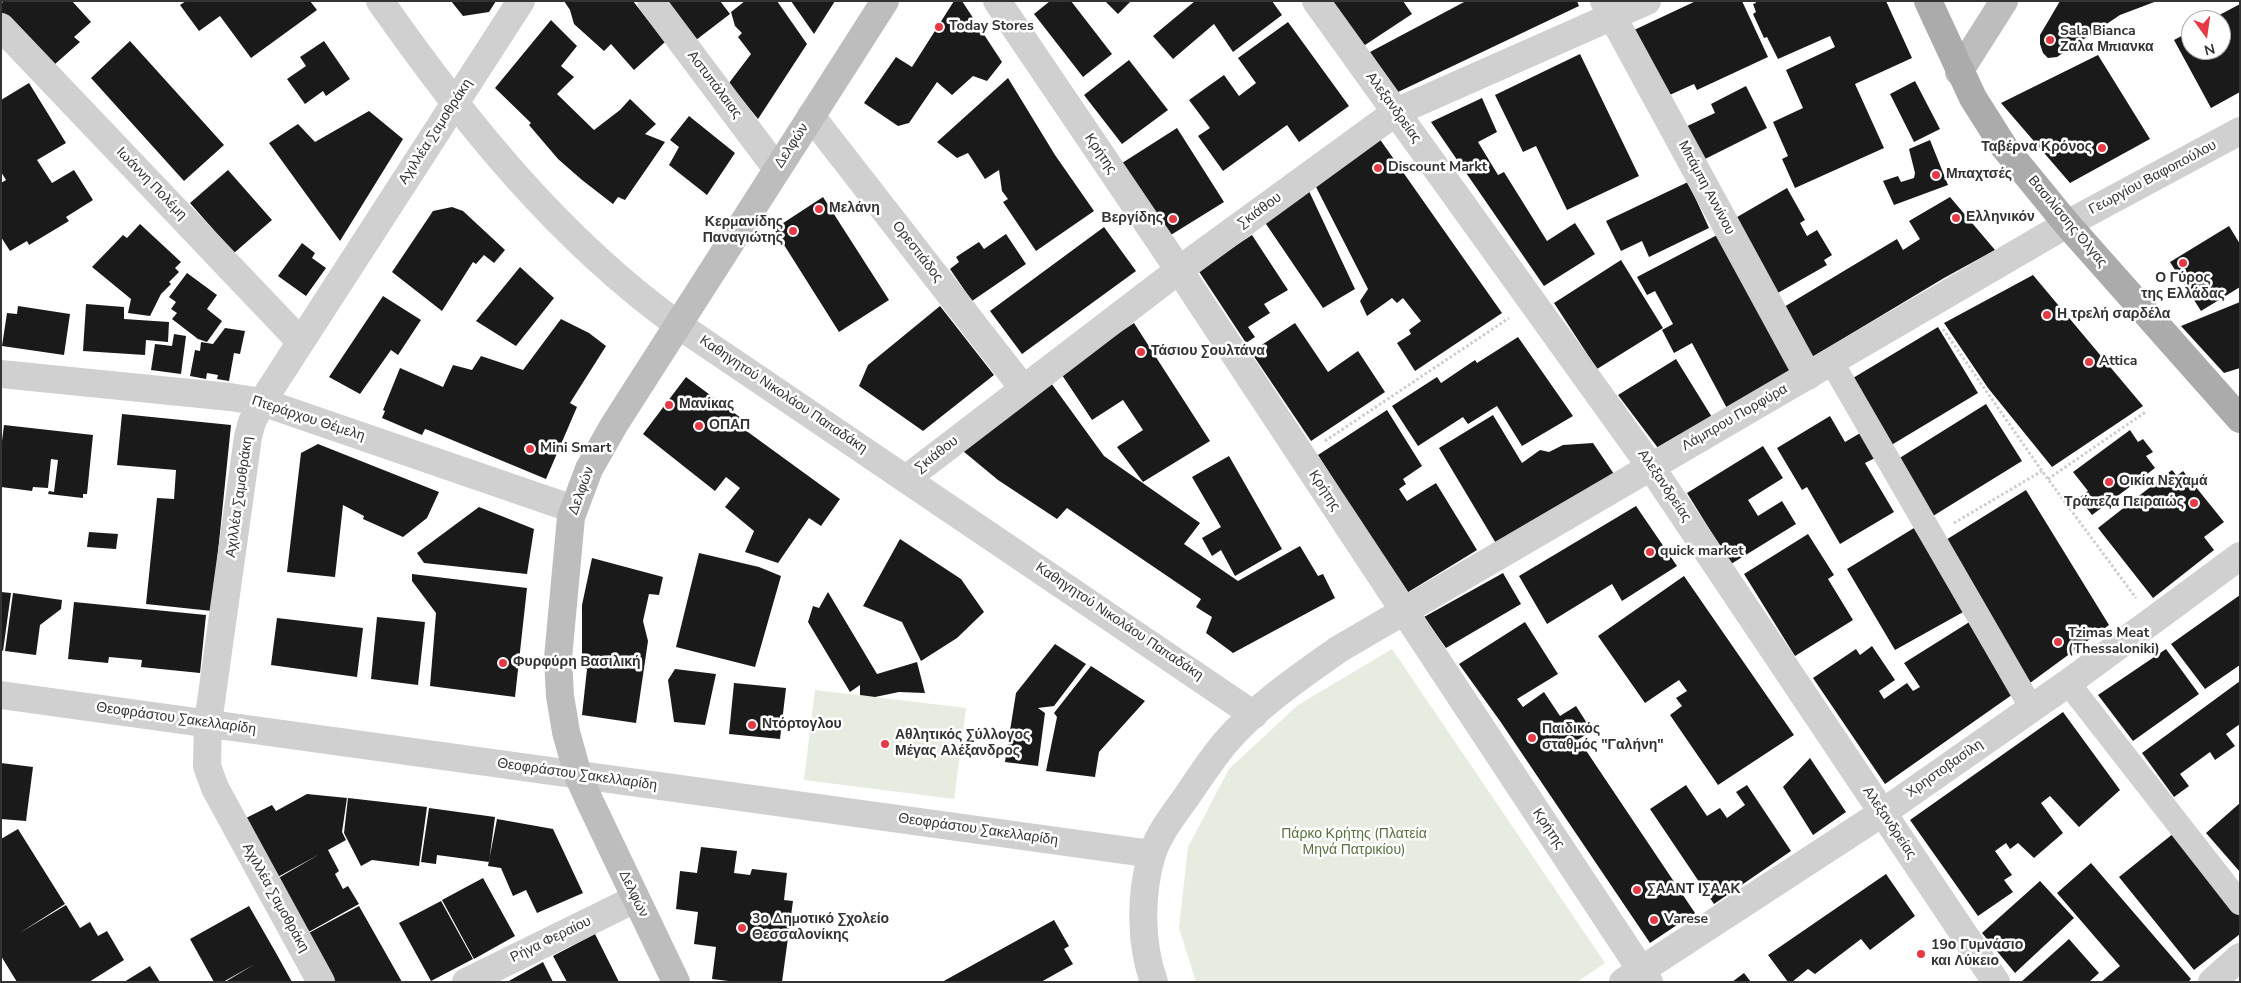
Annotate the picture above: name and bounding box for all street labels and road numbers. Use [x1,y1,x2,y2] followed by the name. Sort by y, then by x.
[683,48,745,122] street label: Αστυπάλαιας
[1362,69,1424,147] street label: Αλεξανδρείας
[396,76,476,188] street label: Αχιλλέα Σαμοθράκη
[771,120,813,172] street label: Δελφών
[1080,131,1120,177] street label: Κρήτης
[2086,137,2220,219] street label: Γεωργίου Βαφοπούλου
[1674,138,1738,238] street label: Μπάμπη Αννίνου
[112,144,190,224] street label: Ιωάννη Πολέμη
[2024,173,2110,271] street label: Βασιλίσσης Όλγας
[1235,190,1285,232] street label: Σκιάθου
[888,218,946,286] street label: Ορεστιάδος
[696,332,870,458] street label: Καθηγητού Νικολάου Παπαδάκη
[1679,381,1791,455] street label: Λάμπρου Πορφύρα
[249,393,367,445] street label: Πτεράρχου Θέμελη
[912,433,962,477] street label: Σκιάθου
[223,435,257,559] street label: Αχιλλέα Σαμοθράκη
[1634,447,1694,525] street label: Αλεξανδρείας
[566,465,598,517] street label: Δελφών
[1305,467,1343,515] street label: Κρήτης
[1032,559,1206,685] street label: Καθηγητού Νικολάου Παπαδάκη
[95,699,257,739] street label: Θεοφράστου Σακελλαρίδη
[1904,736,1986,802] street label: Χρηστοβασίλη
[496,755,658,795] street label: Θεοφράστου Σακελλαρίδη
[1859,784,1919,862] street label: Αλεξανδρείας
[1528,806,1568,852] street label: Κρήτης
[897,810,1059,850] street label: Θεοφράστου Σακελλαρίδη
[238,840,312,956] street label: Αχιλλέα Σαμοθράκη
[614,868,652,920] street label: Δελφών
[508,913,594,967] street label: Ρήγα Φεραίου

